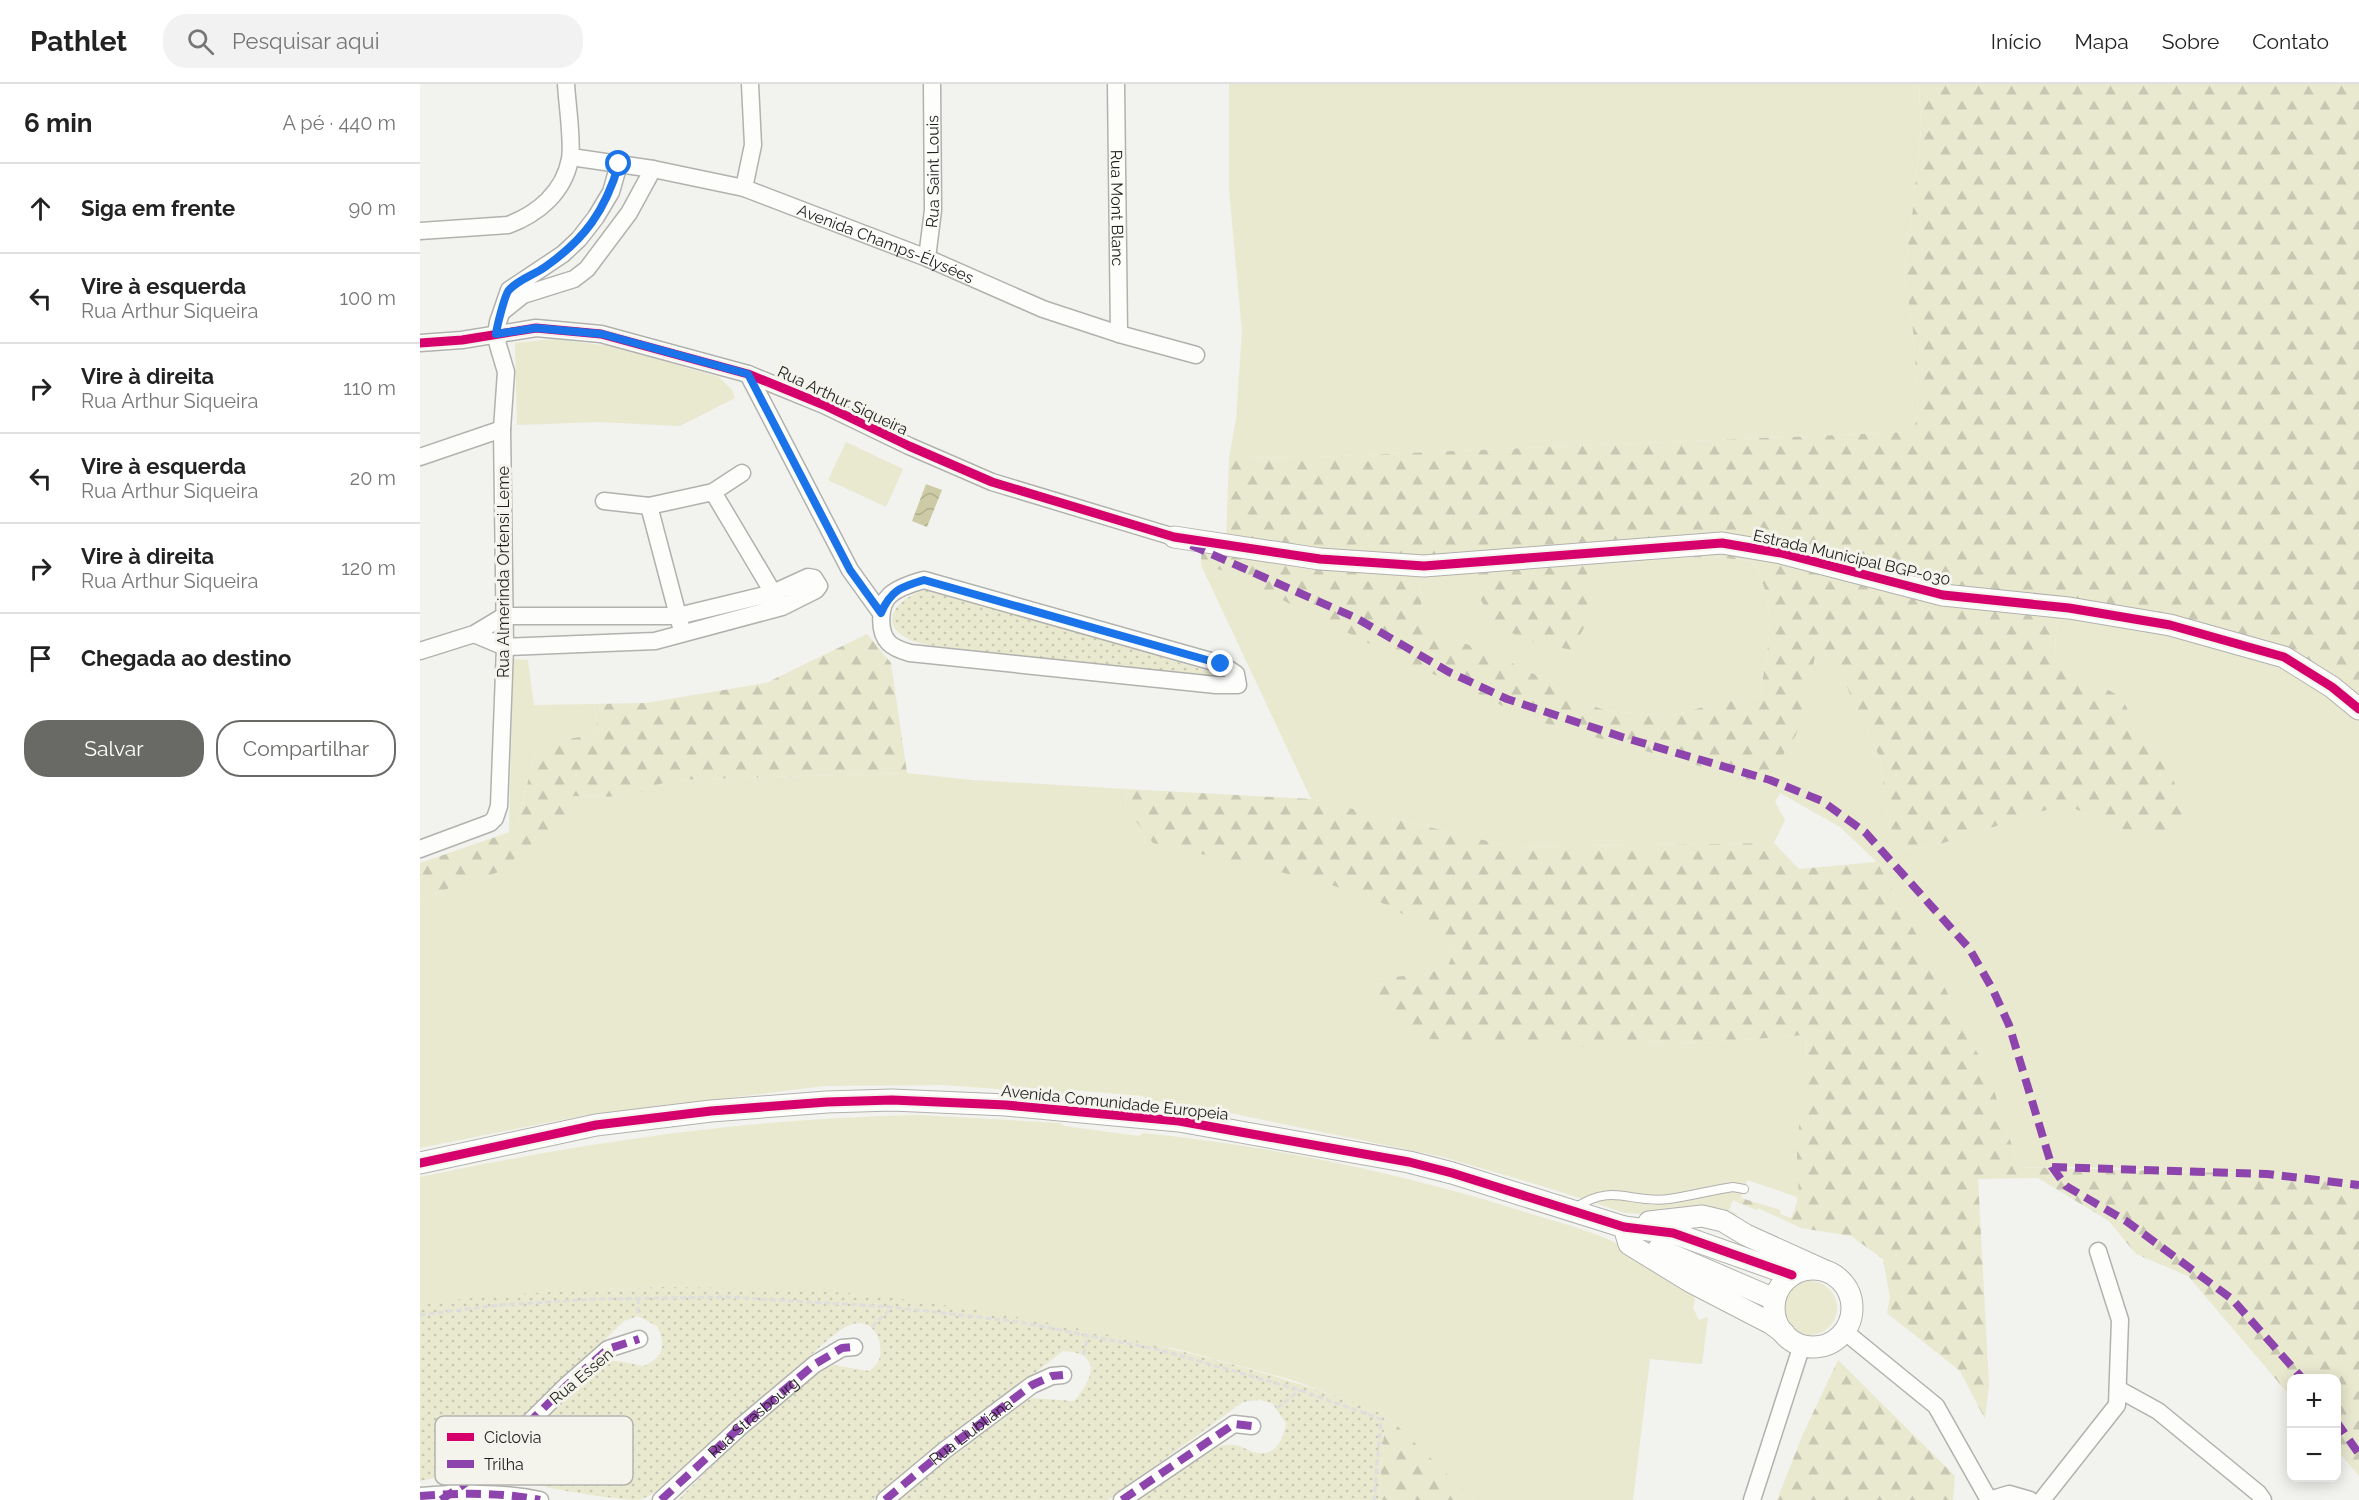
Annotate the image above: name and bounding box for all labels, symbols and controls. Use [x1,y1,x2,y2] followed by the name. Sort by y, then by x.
[163,14,583,68] search box
[30,25,127,58] text: Pathlet
[184,25,217,58] icon: search
[232,28,379,54] text: Pesquisar aqui
[1991,29,2041,54] text: Início
[2074,29,2129,54] text: Mapa
[2162,29,2219,54] text: Sobre
[2252,29,2329,54] text: Contato
[24,108,93,138] text: 6 min
[282,111,396,135] text: A pé · 440 m
[922,115,943,229] street label: Rua Saint Louis
[605,150,631,176] route start
[1107,150,1127,267] street label: Rua Mont Blanc
[24,192,57,225] icon: ahead
[81,195,235,221] text: Siga em frente
[349,196,396,220] text: 90 m
[795,200,977,288] street label: Avenida Champs-Élysées
[81,273,246,299] text: Vire à esquerda
[24,282,57,315] icon: left
[339,286,396,310] text: 100 m
[81,299,258,323] text: Rua Arthur Siqueira
[774,362,911,439] street label: Rua Arthur Siqueira
[81,363,214,389] text: Vire à direita
[24,372,57,405] icon: right
[343,376,396,400] text: 110 m
[81,389,258,413] text: Rua Arthur Siqueira
[81,453,246,479] text: Vire à esquerda
[24,462,57,495] icon: left
[350,466,396,490] text: 20 m
[494,466,513,678] street label: Rua Almerinda Ortensi Leme
[81,479,258,503] text: Rua Arthur Siqueira
[1751,526,1952,589] street label: Estrada Municipal BGP-030
[81,543,214,569] text: Vire à direita
[24,552,57,585] icon: right
[341,556,396,580] text: 120 m
[81,569,258,593] text: Rua Arthur Siqueira
[24,642,57,675] icon: arrive
[81,645,291,671] text: Chegada ao destino
[1207,650,1233,676] route end
[24,720,204,777] button: Salvar
[216,720,396,777] button: Compartilhar
[1000,1081,1230,1124] street label: Avenida Comunidade Europeia
[546,1345,617,1408] street label: Rua Essen
[704,1373,803,1462] street label: Rua Strasbourg
[2287,1374,2341,1482] map controls
[2287,1374,2341,1428] button: +
[926,1394,1016,1469] street label: Rua Liubliana
[435,1416,633,1485] legend
[484,1428,542,1447] text: Ciclovia
[2287,1428,2341,1482] button: −
[484,1455,524,1474] text: Trilha

